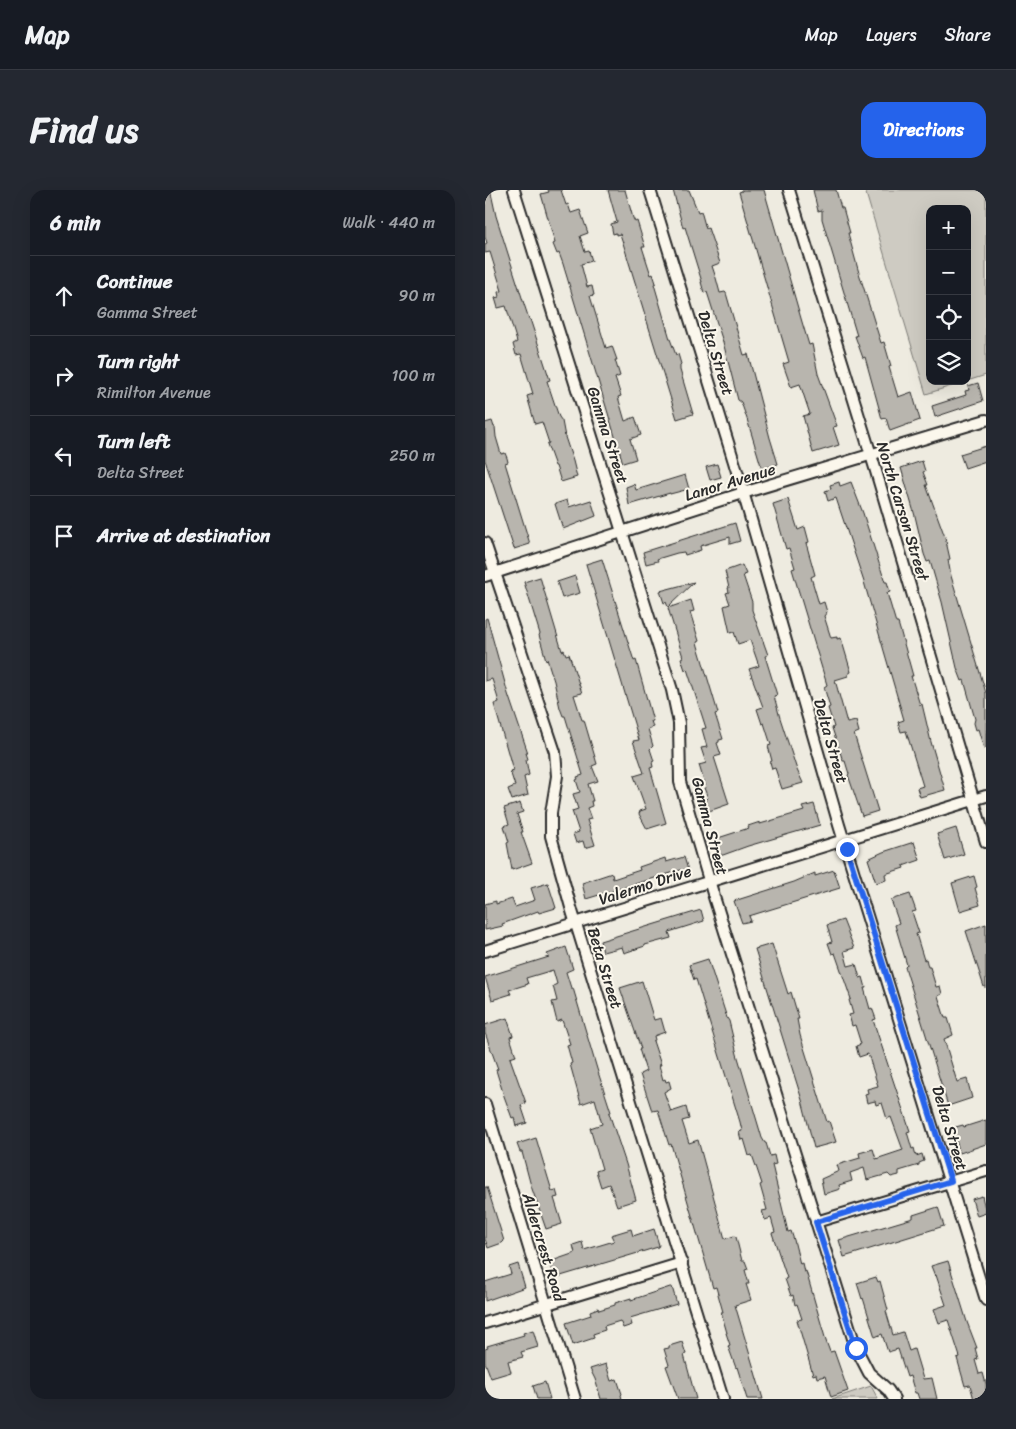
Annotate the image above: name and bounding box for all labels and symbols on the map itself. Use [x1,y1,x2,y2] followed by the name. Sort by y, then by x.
[689,307,743,399] street label: Delta Street
[579,383,637,487] street label: Gamma Street
[868,438,938,585] street label: North Carson Street
[681,454,779,510] street label: Lanor Avenue
[805,695,857,787] street label: Delta Street
[683,774,737,878] street label: Gamma Street
[836,838,859,861] route end
[595,856,695,914] street label: Valermo Drive
[579,924,631,1012] street label: Beta Street
[923,1082,977,1174] street label: Delta Street
[513,1188,575,1307] street label: Aldercrest Road
[845,1337,868,1360] route start

